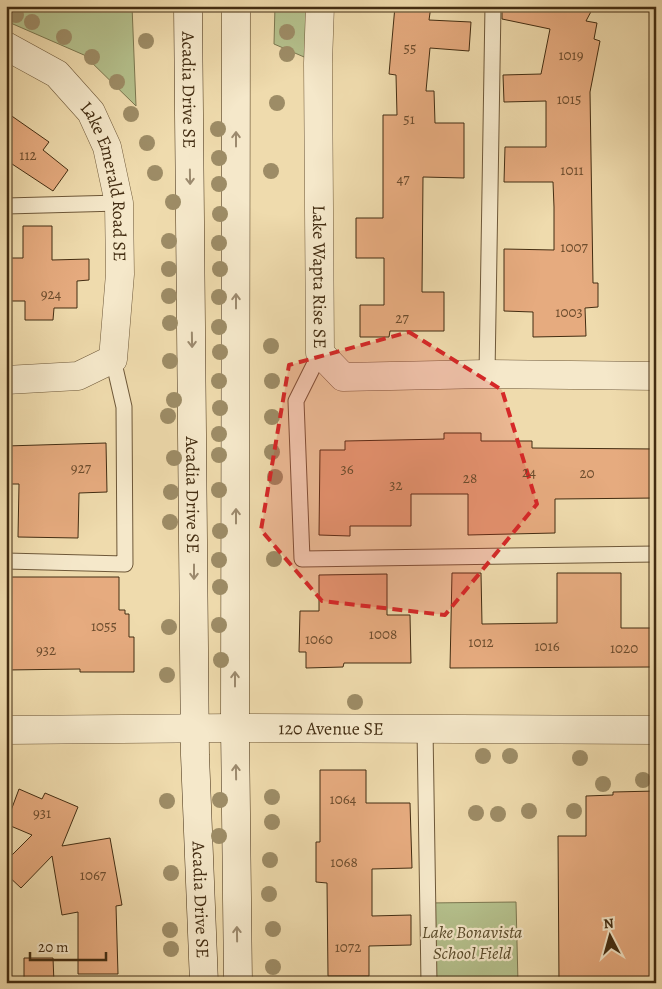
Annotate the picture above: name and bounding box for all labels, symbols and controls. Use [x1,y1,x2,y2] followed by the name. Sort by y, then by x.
[176,30,201,149] street label: Acadia Drive SE
[404,38,416,58] house number: 55
[558,45,584,65] house number: 1019
[557,89,581,109] house number: 1015
[75,96,132,262] street label: Lake Emerald Road SE
[403,109,415,129] house number: 51
[231,131,241,148] one-way arrow
[19,145,37,165] house number: 112
[560,160,584,180] house number: 1011
[185,169,195,185] one-way arrow
[396,169,410,189] house number: 47
[307,205,332,349] street label: Lake Wapta Rise SE
[560,237,588,257] house number: 1007
[41,284,62,304] house number: 924
[231,294,241,310] one-way arrow
[555,302,583,322] house number: 1003
[395,308,409,328] house number: 27
[187,332,197,348] one-way arrow
[180,435,205,554] street label: Acadia Drive SE
[71,458,92,478] house number: 927
[340,459,354,479] house number: 36
[522,462,536,482] house number: 24
[579,463,595,483] house number: 20
[463,468,477,488] house number: 28
[389,475,403,495] house number: 32
[231,509,241,525] one-way arrow
[189,564,199,580] one-way arrow
[91,616,117,636] house number: 1055
[369,624,397,644] house number: 1008
[305,629,333,649] house number: 1060
[468,632,494,652] house number: 1012
[534,636,560,656] house number: 1016
[610,638,638,658] house number: 1020
[36,640,56,660] house number: 932
[230,671,240,688] one-way arrow
[278,716,384,741] street label: 120 Avenue SE
[231,764,241,780] one-way arrow
[330,789,357,809] house number: 1064
[33,803,51,823] house number: 931
[186,840,215,959] street label: Acadia Drive SE
[330,852,358,872] house number: 1068
[80,865,107,885] house number: 1067
[584,912,634,962] north arrow
[603,914,615,934] text: N
[422,920,522,965] park label: Lake Bonavista School Field
[232,926,242,942] one-way arrow
[30,929,106,961] scale bar
[38,937,69,957] text: 20 m
[335,937,361,957] house number: 1072

